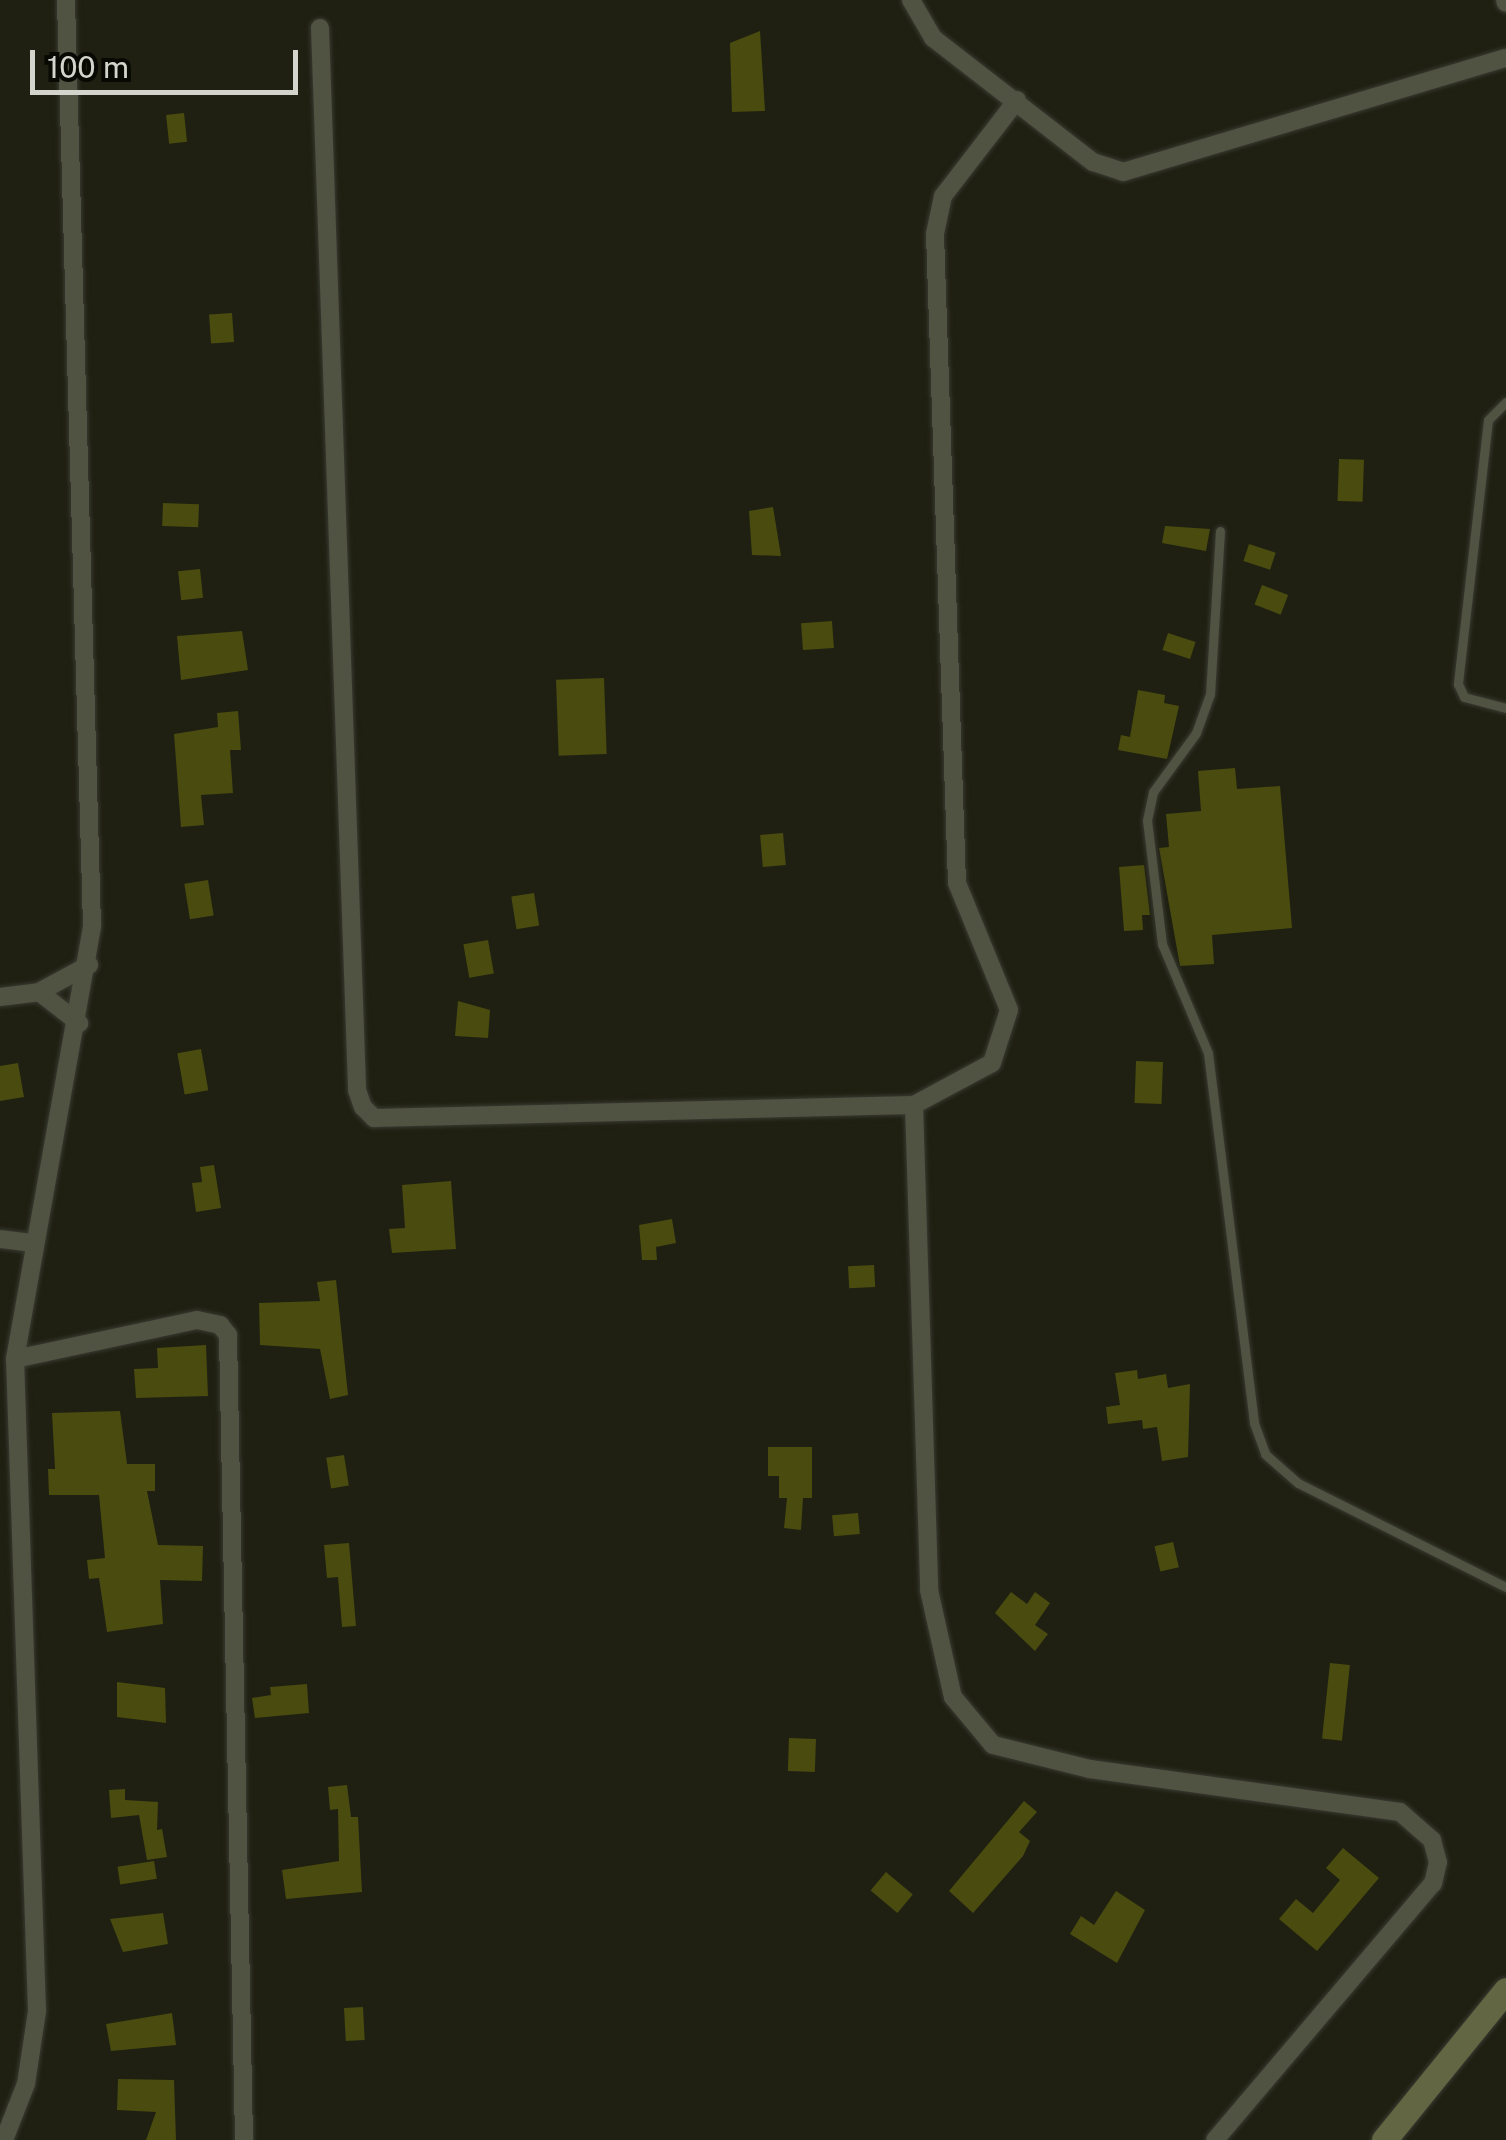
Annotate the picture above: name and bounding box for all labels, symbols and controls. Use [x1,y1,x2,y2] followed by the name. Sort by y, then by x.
[35,30,302,92] scale bar
[47,49,129,85] text: 100 m

